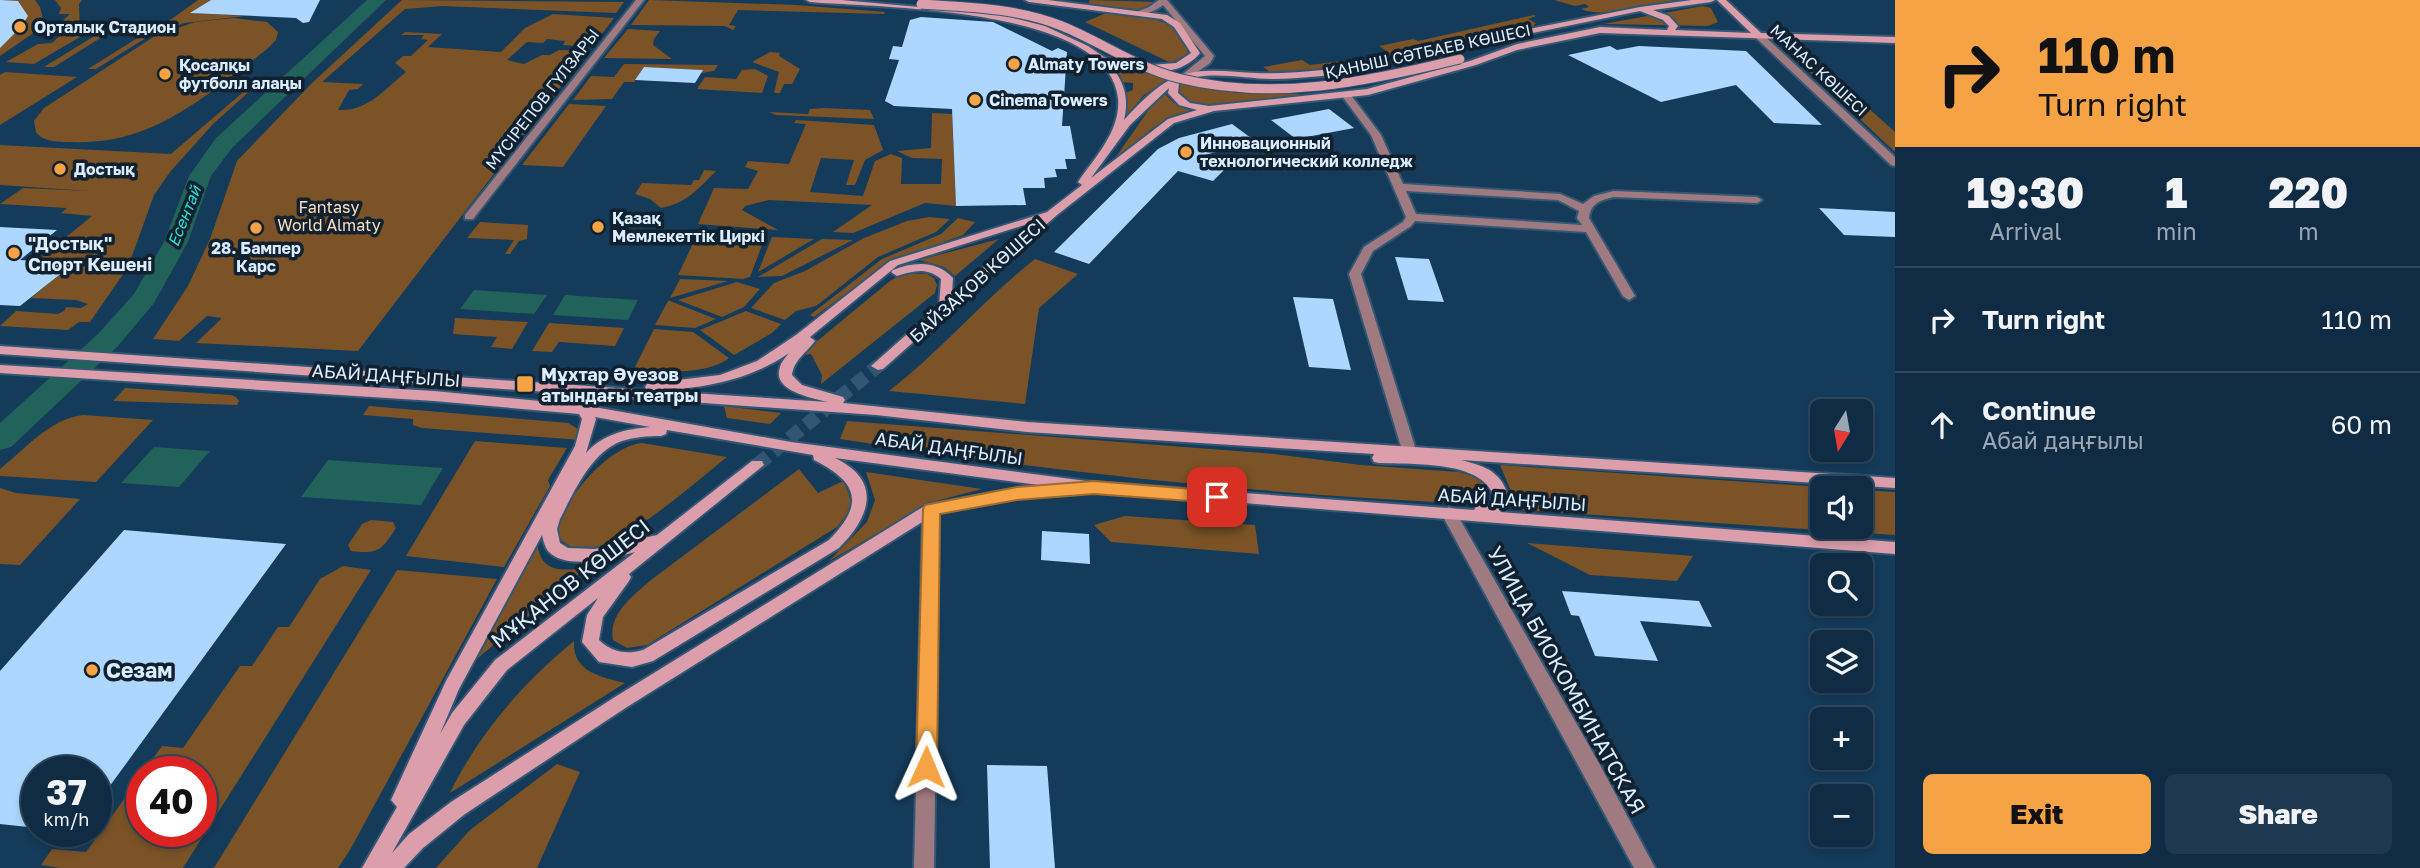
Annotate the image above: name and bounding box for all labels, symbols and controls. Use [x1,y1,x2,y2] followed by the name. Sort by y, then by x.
[34,17,176,37] place label: Орталық Стадион
[12,19,28,35] marker: Орталық Стадион
[1323,19,1533,83] street label: ҚАНЫШ СӘТБАЕВ КӨШЕСІ
[1766,20,1872,120] street label: МАНАС КӨШЕСІ
[481,25,603,173] street label: МҮСІРЕПОВ ГҮЛЗАРЫ
[2038,25,2175,84] text: 110 m
[1923,28,2014,119] icon: right
[1028,54,1145,74] place label: Almaty Towers
[179,55,302,93] place label: Қосалқы футболл алаңы
[1006,56,1022,72] marker: Almaty Towers
[157,66,173,82] marker: Қосалқы футболл алаңы
[2038,85,2187,123] text: Turn right
[989,90,1108,110] place label: Cinema Towers
[967,92,983,108] marker: Cinema Towers
[1200,133,1413,171] place label: Инновационный технологический колледж
[1178,144,1194,160] marker: Инновационный технологический колледж
[74,159,135,179] place label: Достық
[52,161,68,177] marker: Достық
[1967,167,2084,217] text: 19:30
[2165,167,2187,217] text: 1
[2268,167,2348,217] text: 220
[163,182,206,249] water label: Есентай
[277,197,381,235] park label: Fantasy World Almaty
[612,208,765,246] place label: Қазақ Мемлекеттік Циркі
[905,213,1049,347] street label: БАЙЗАҚОВ КӨШЕСІ
[1989,217,2062,245] text: Arrival
[2156,217,2197,245] text: min
[2298,217,2318,245] text: m
[590,219,606,235] marker: Қазақ Мемлекеттік Циркі
[248,220,264,236] marker: 28. Бампер Карс
[28,232,152,275] place label: "Достық" Спорт Кешені
[211,238,301,276] place label: 28. Бампер Карс
[6,245,22,261] marker: "Достық" Спорт Кешені
[1923,301,1961,339] icon: right
[1982,304,2105,335] text: Turn right
[2321,304,2392,335] text: 110 m
[311,359,461,391] street label: АБАЙ ДАҢҒЫЛЫ
[541,363,698,406] place label: Мұхтар Әуезов атындағы театры
[515,374,535,394] marker: Мұхтар Әуезов атындағы театры
[1982,395,2096,426] text: Continue
[1810,399,1872,462] north arrow
[1810,399,1873,847] map controls
[1923,406,1961,444] icon: ahead
[2331,409,2392,440] text: 60 m
[1982,426,2144,454] text: Абай даңғылы
[874,427,1024,469] street label: АБАЙ ДАҢҒЫЛЫ
[1187,467,1247,527] pin
[1810,476,1873,539] button: sound
[1198,478,1236,516] icon: arrive
[1437,483,1587,515] street label: АБАЙ ДАҢҒЫЛЫ
[485,513,655,653] street label: МҰҚАНОВ КӨШЕСІ
[1482,542,1652,818] street label: УЛИЦА БИОКОМБИНАТСКАЯ
[1810,553,1873,616] button: search
[1810,630,1873,693] button: layers
[106,657,172,683] place label: Сезам
[84,662,100,678] marker: Сезам
[1810,707,1873,770] button: +
[889,730,963,804] position arrow
[126,756,217,847] speed limit sign: 40
[46,771,87,813] text: 37
[1923,774,2151,854] button: Exit
[2165,774,2392,854] button: Share
[1810,784,1873,847] button: −
[44,808,89,830] text: km/h

